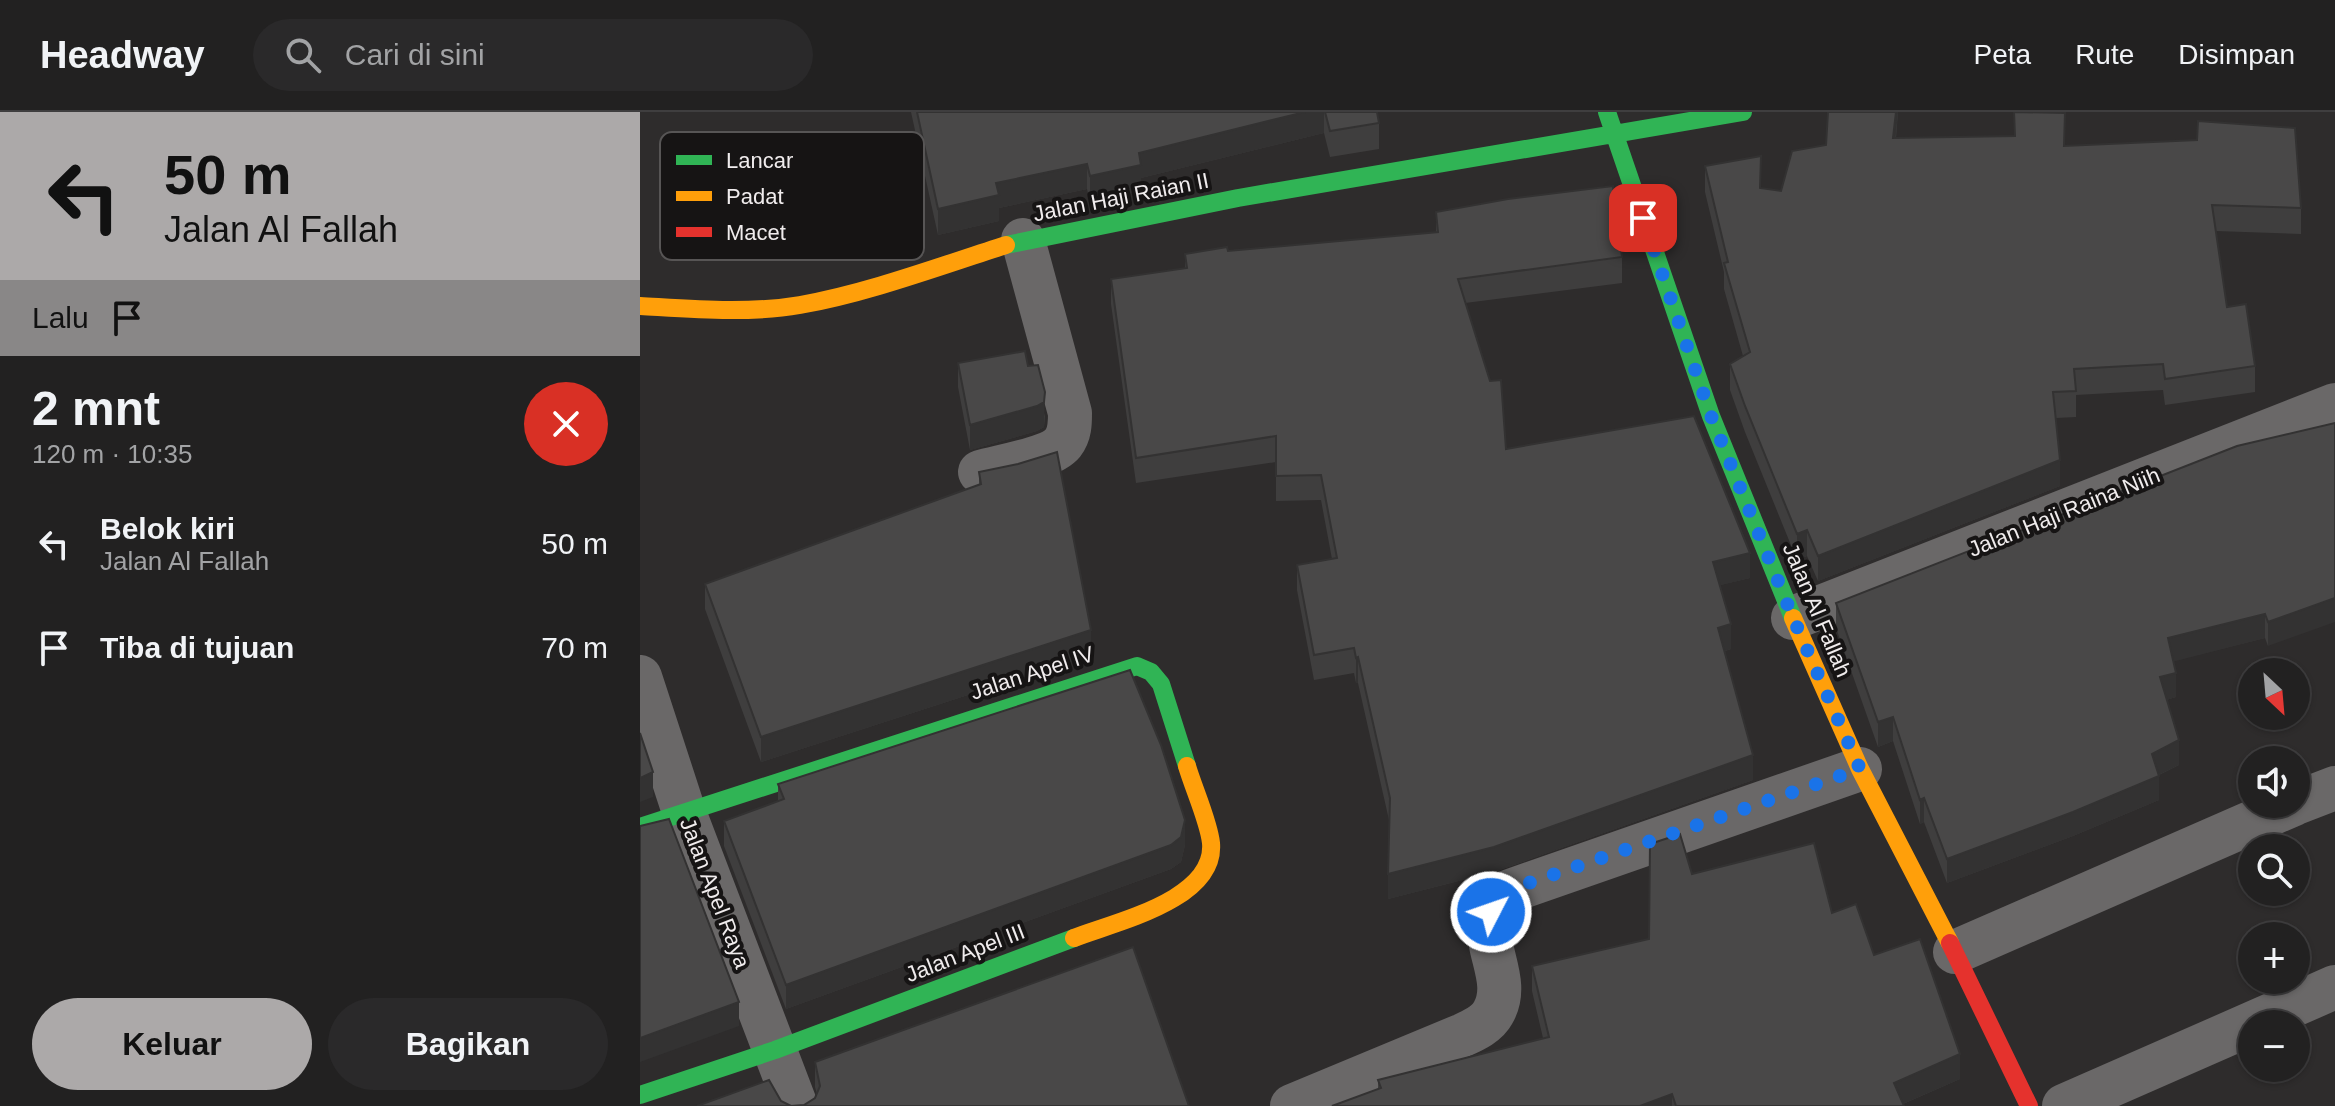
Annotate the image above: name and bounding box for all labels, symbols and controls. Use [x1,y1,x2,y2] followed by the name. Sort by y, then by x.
[253,19,813,91] search box
[281,33,325,77] icon: search
[40,34,205,76] text: Headway
[345,38,485,71] text: Cari di sini
[1974,39,2031,70] text: Peta
[2075,39,2134,70] text: Rute
[2178,39,2295,70] text: Disimpan
[660,132,924,260] legend
[164,143,292,206] text: 50 m
[32,144,136,248] icon: left
[726,148,793,173] text: Lancar
[1031,168,1211,226] street label: Jalan Haji Raian II
[726,184,784,209] text: Padat
[1609,184,1677,252] pin
[1621,196,1665,240] icon: arrive
[164,209,398,250] text: Jalan Al Fallah
[726,220,786,245] text: Macet
[105,296,149,340] icon: arrive
[32,301,89,334] text: Lalu
[32,382,160,435] text: 2 mnt
[524,382,608,466] button: close
[32,439,192,469] text: 120 m · 10:35
[1965,462,2163,562] street label: Jalan Haji Raina Niih
[100,512,235,545] text: Belok kiri
[32,522,76,566] icon: left
[541,527,608,560] text: 50 m
[1778,539,1856,681] street label: Jalan Al Fallah
[100,546,269,576] text: Jalan Al Fallah
[32,626,76,670] icon: arrive
[100,631,294,664] text: Tiba di tujuan
[541,631,608,664] text: 70 m
[967,641,1097,705] street label: Jalan Apel IV
[2238,658,2310,730] north arrow
[2238,658,2310,1082] map controls
[2238,746,2310,818] button: sound
[675,814,755,972] street label: Jalan Apel Raya
[2238,834,2310,906] button: search
[1449,870,1533,954] position arrow
[902,919,1028,987] street label: Jalan Apel III
[2238,922,2310,994] button: +
[32,998,312,1090] button: Keluar
[328,998,608,1090] button: Bagikan
[2238,1010,2310,1082] button: −

